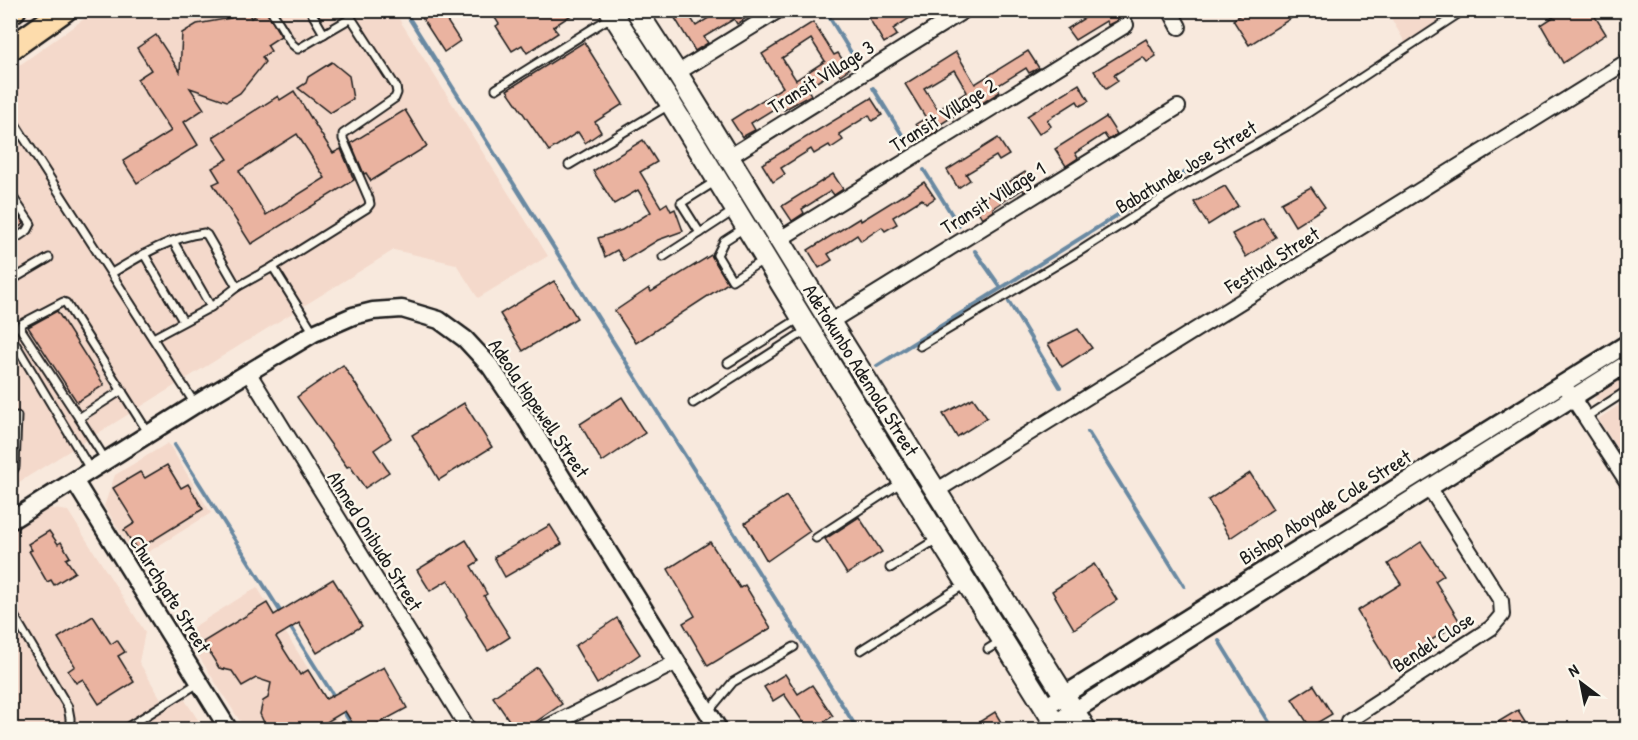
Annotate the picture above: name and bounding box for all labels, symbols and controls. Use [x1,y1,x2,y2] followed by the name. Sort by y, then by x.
[763,33,879,120] street label: Transit Village 3
[884,71,1002,158] street label: Transit Village 2
[1110,113,1262,220] street label: Babatunde Jose Street
[935,155,1050,240] street label: Transit Village 1
[1218,219,1325,300] street label: Festival Street
[797,279,926,462] street label: Adetokunbo Ademola Street
[483,333,597,483] street label: Adeola Hopewell Street
[1234,442,1417,571] street label: Bishop Aboyade Cole Street
[322,466,430,617] street label: Ahmed Onibudo Street
[123,530,218,659] street label: Churchgate Street
[1386,605,1479,678] street label: Bendel Close
[1551,653,1611,713] north arrow
[1564,658,1583,682] text: N

